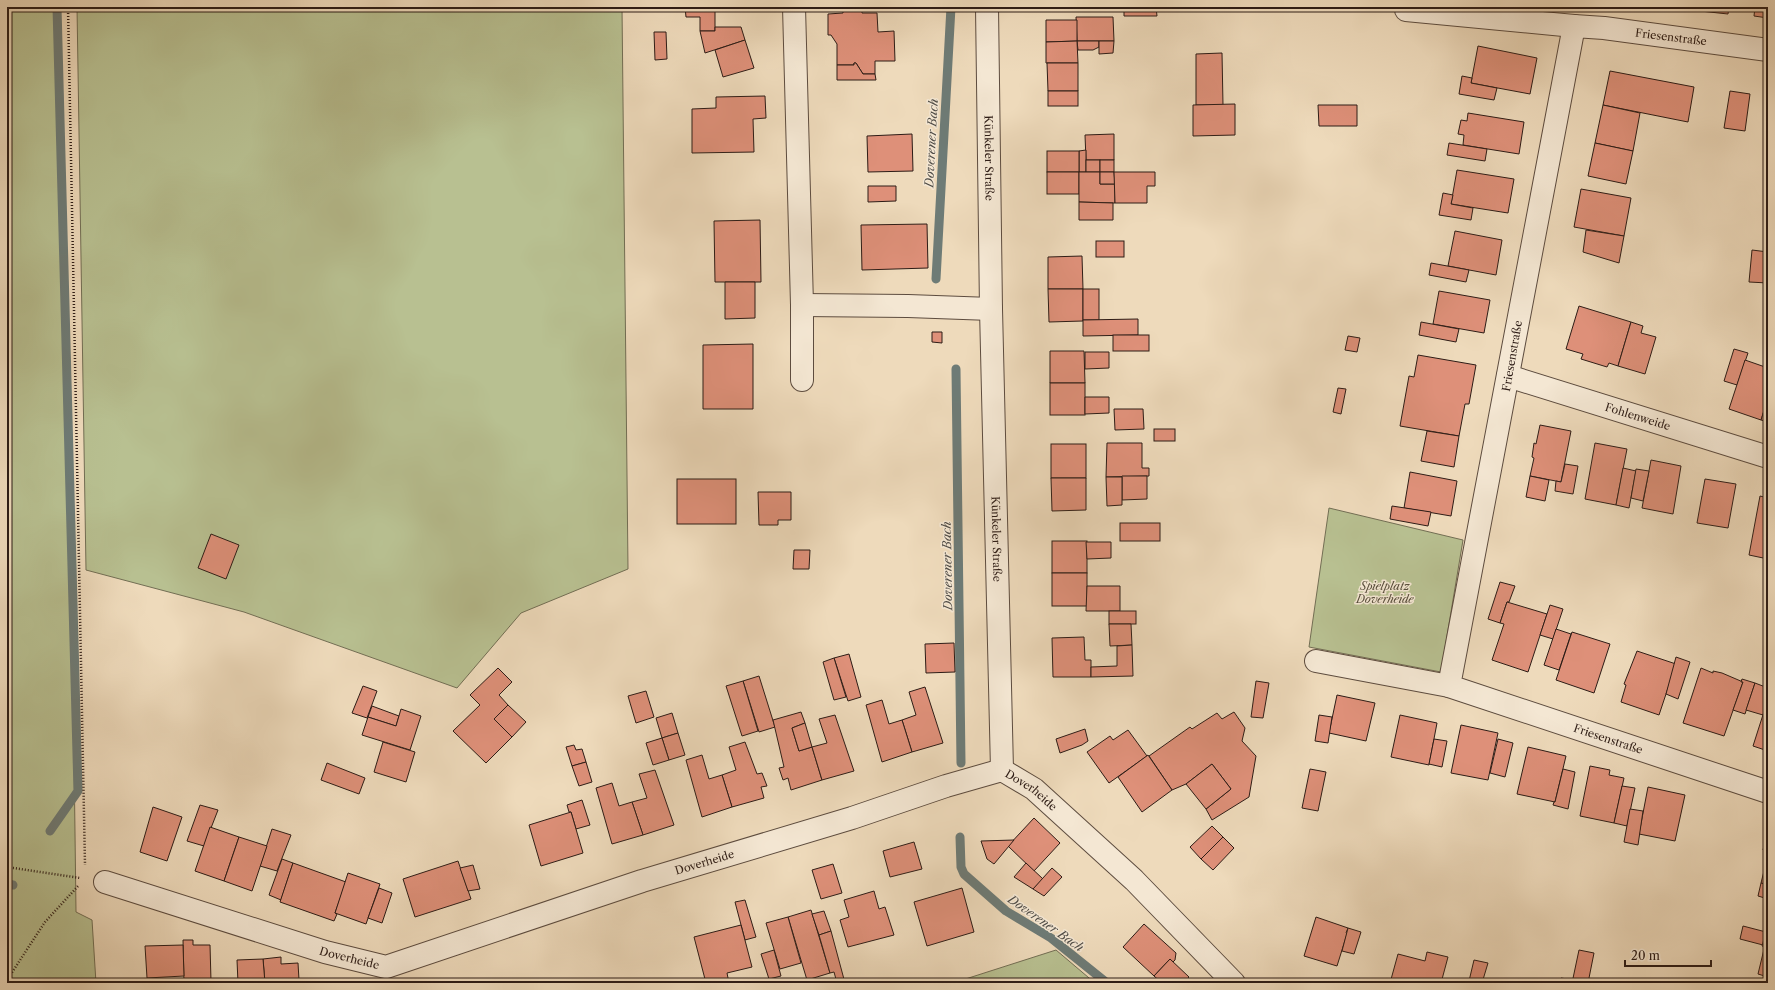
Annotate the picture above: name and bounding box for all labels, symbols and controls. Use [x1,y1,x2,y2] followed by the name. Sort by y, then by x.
[1634,26,1708,48] street label: Friesenstraße
[921,98,941,189] water label: Doverener Bach
[981,115,997,201] street label: Künkeler Straße
[1499,319,1525,393] street label: Friesenstraße
[1603,400,1672,433] street label: Fohlenweide
[988,496,1005,582] street label: Künkeler Straße
[939,521,955,612] water label: Doverener Bach
[1355,579,1414,606] park label: Spielplatz Doverheide
[1572,721,1645,757] street label: Friesenstraße
[1003,766,1060,814] street label: Doverheide
[673,847,736,878] street label: Doverheide
[1004,891,1087,955] water label: Doverener Bach
[1625,942,1711,968] scale bar
[318,944,381,972] street label: Doverheide
[1631,948,1660,963] text: 20 m

